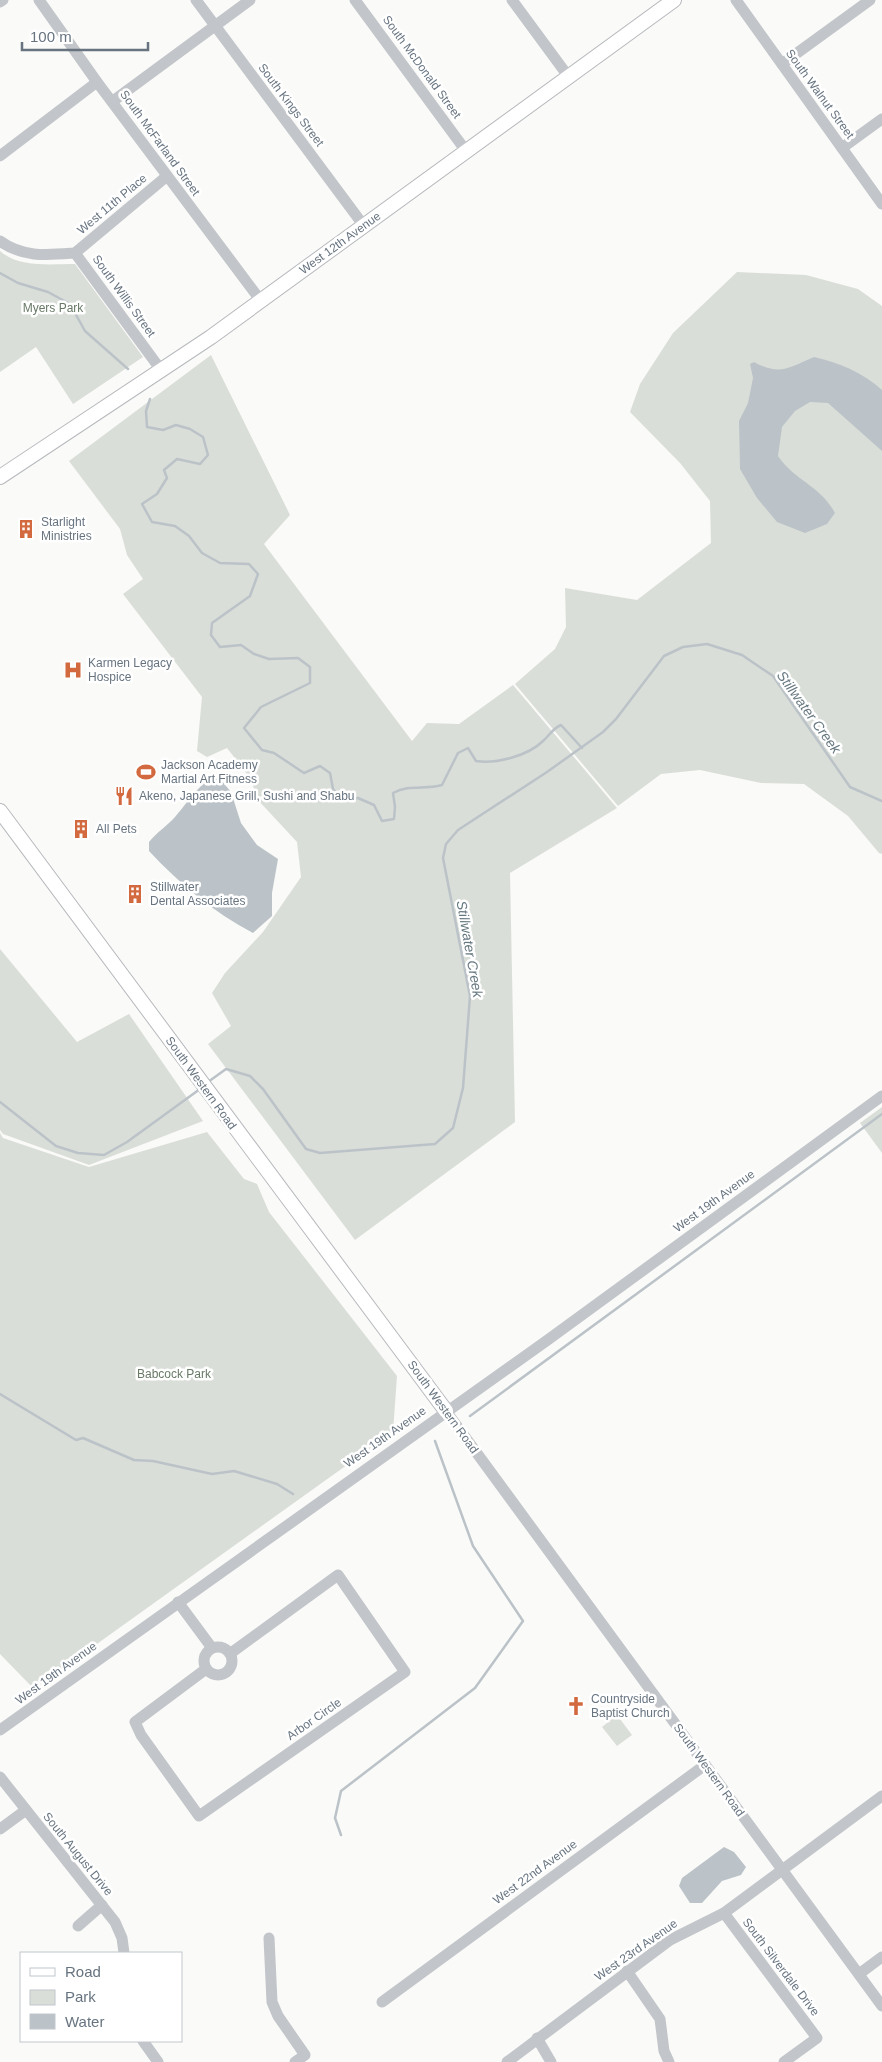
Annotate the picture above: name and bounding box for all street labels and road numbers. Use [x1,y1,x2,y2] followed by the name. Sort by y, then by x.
[380,13,465,122] street label: South McDonald Street
[783,47,857,142] street label: South Walnut Street
[255,61,327,150] street label: South Kings Street
[117,88,203,199] street label: South McFarland Street
[74,171,150,237] street label: West 11th Place
[297,209,384,277] street label: West 12th Avenue
[90,252,159,340] street label: South Willis Street
[163,1034,239,1132] street label: South Western Road
[671,1167,758,1235] street label: West 19th Avenue
[405,1358,481,1456] street label: South Western Road
[341,1403,429,1471] street label: West 19th Avenue
[13,1639,100,1707] street label: West 19th Avenue
[284,1695,344,1743] street label: Arbor Circle
[671,1721,747,1819] street label: South Western Road
[40,1810,116,1899] street label: South August Drive
[490,1837,580,1907] street label: West 22nd Avenue
[740,1915,823,2019] street label: South Silverdale Drive
[592,1916,680,1984] street label: West 23rd Avenue

